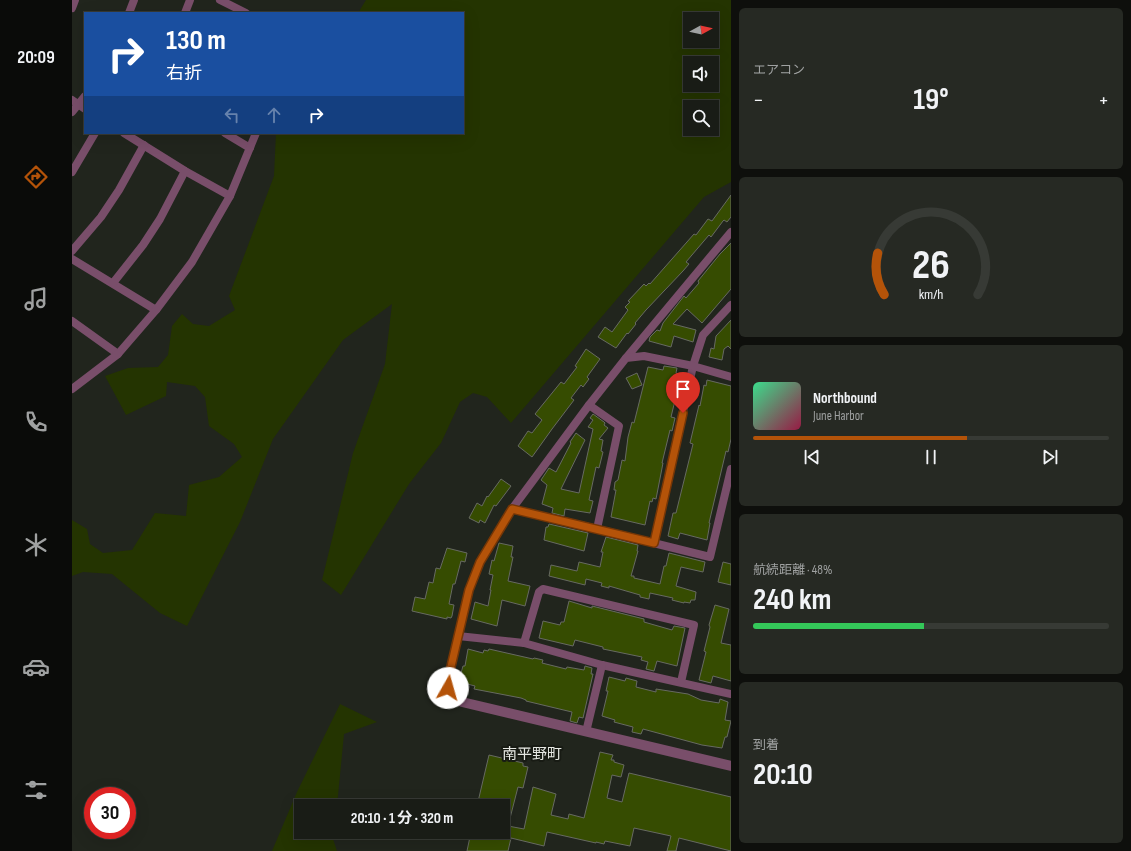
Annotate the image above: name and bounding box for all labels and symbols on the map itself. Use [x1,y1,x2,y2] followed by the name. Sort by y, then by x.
[683,12,719,48] north arrow
[666,372,700,413] pin
[427,667,469,709] position arrow
[502,745,562,764] district label: 南平野町
[84,787,136,839] speed limit sign: 30

